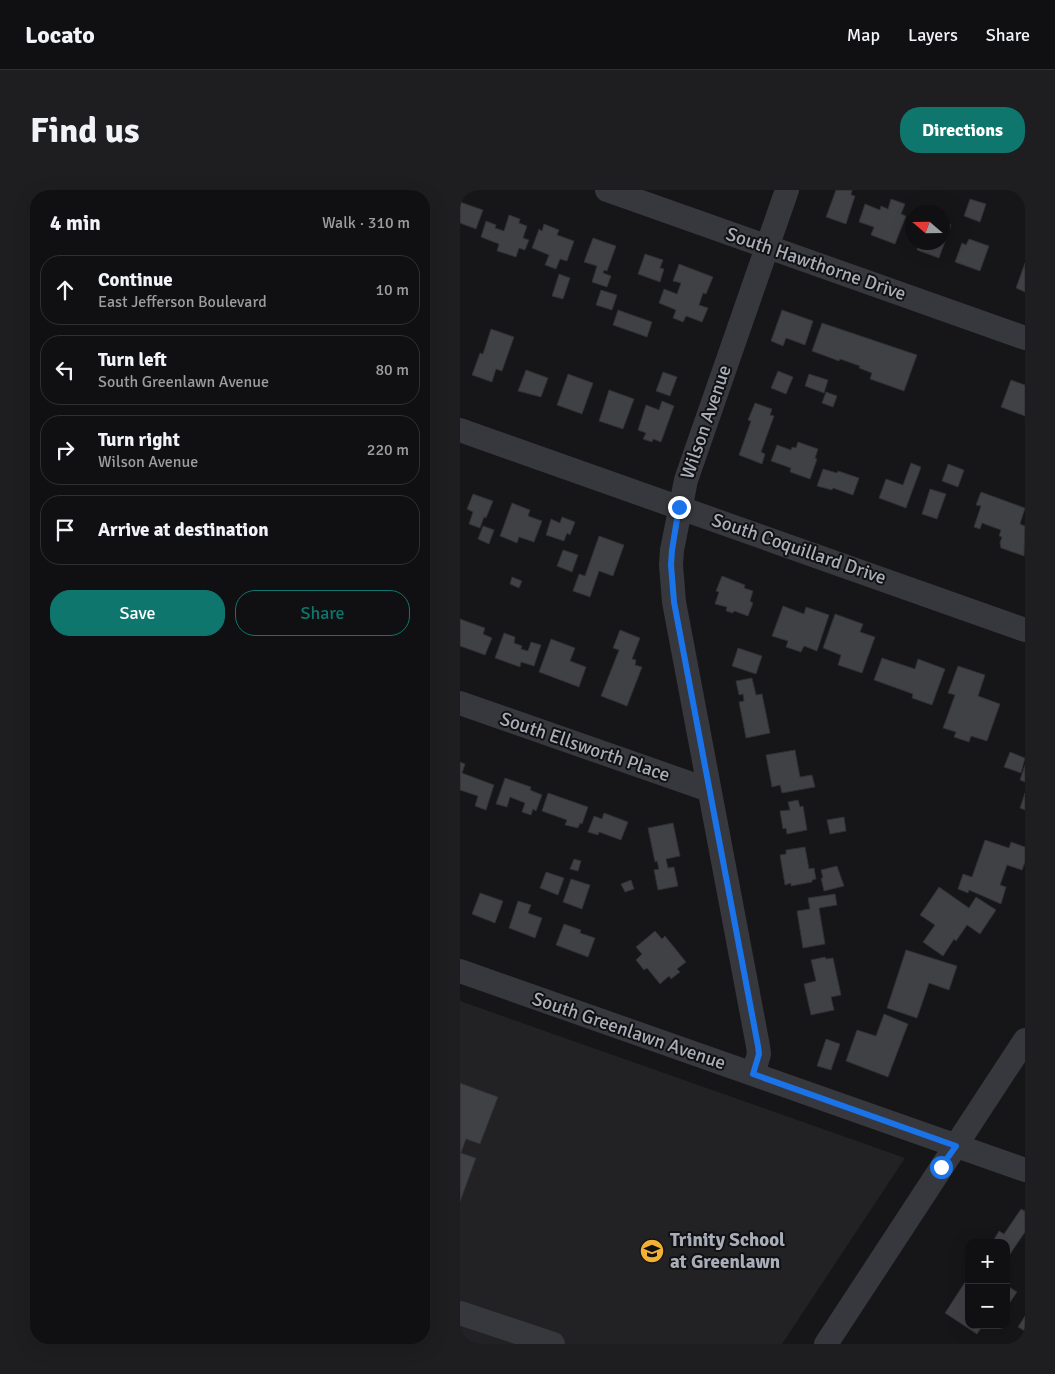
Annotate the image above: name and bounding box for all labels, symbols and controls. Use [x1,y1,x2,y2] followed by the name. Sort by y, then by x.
[25,20,95,50] text: Locato
[847,24,880,46] text: Map
[908,24,958,46] text: Layers
[986,24,1030,46] text: Share
[900,107,1025,153] button: Directions
[30,109,140,152] text: Find us
[905,205,950,250] north arrow
[50,210,101,236] text: 4 min
[322,213,410,233] text: Walk · 310 m
[723,222,909,306] street label: South Hawthorne Drive
[98,268,173,292] text: Continue
[51,276,79,304] icon: ahead
[375,280,409,300] text: 10 m
[98,292,267,312] text: East Jefferson Boulevard
[98,348,167,372] text: Turn left
[51,356,79,384] icon: left
[375,360,409,380] text: 80 m
[675,362,737,482] street label: Wilson Avenue
[98,372,269,392] text: South Greenlawn Avenue
[98,428,180,452] text: Turn right
[51,436,79,464] icon: right
[367,440,409,460] text: 220 m
[98,452,198,472] text: Wilson Avenue
[668,496,691,519] route end
[709,508,889,590] street label: South Coquillard Drive
[51,516,79,544] icon: arrive
[98,518,269,542] text: Arrive at destination
[50,590,225,636] button: Save
[235,590,410,636] button: Share
[497,707,673,787] street label: South Ellsworth Place
[529,987,729,1075] street label: South Greenlawn Avenue
[930,1156,953,1179] route start
[670,1228,785,1274] place label: Trinity School at Greenlawn
[639,1238,665,1264] school or university icon: Trinity School at Greenlawn
[965,1239,1010,1329] map controls
[965,1239,1010,1284] button: +
[965,1284,1010,1329] button: −

